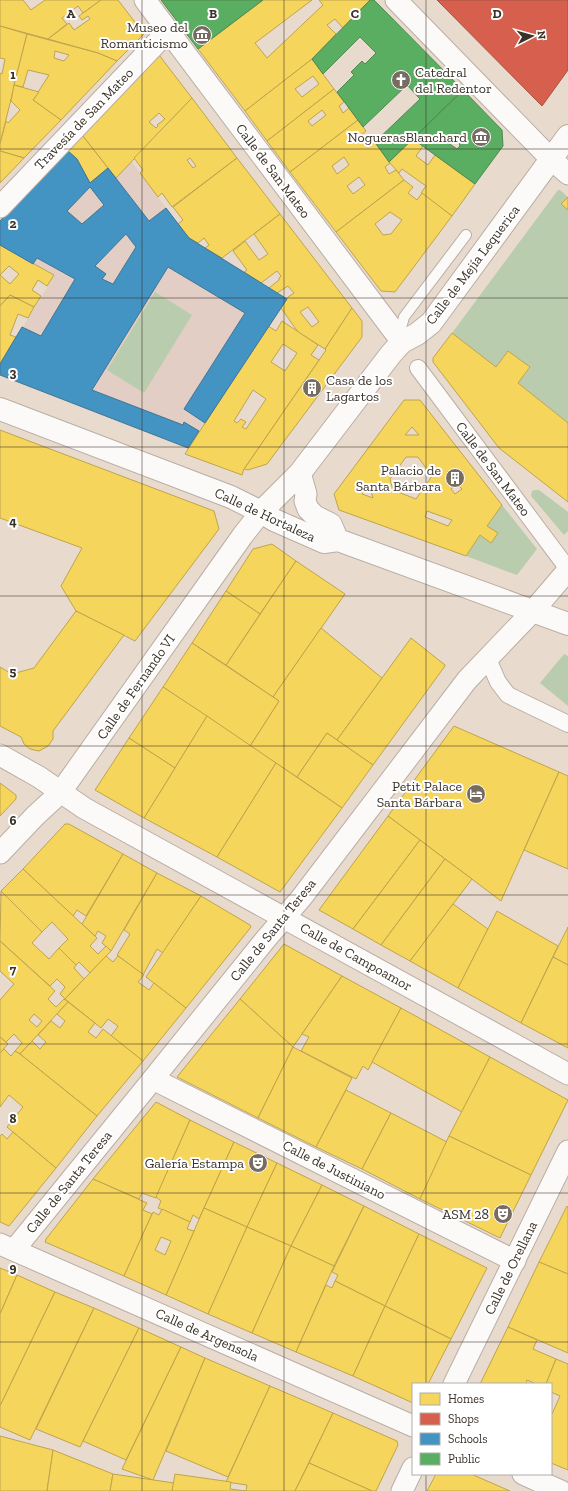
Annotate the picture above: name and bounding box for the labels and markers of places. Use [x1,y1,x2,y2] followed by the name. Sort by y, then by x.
[101,19,188,52] place label: Museo del Romanticismo
[191,24,213,46] museum icon: Museo del Romanticismo
[415,64,492,97] place label: Catedral del Redentor
[390,69,412,91] church icon: Catedral del Redentor
[470,126,492,148] museum icon: NoguerasBlanchard
[348,129,467,146] place label: NoguerasBlanchard
[326,372,392,405] place label: Casa de los Lagartos
[301,377,323,399] building icon: Casa de los Lagartos
[356,462,441,495] place label: Palacio de Santa Bárbara
[444,467,466,489] building icon: Palacio de Santa Bárbara
[377,778,462,811] place label: Petit Palace Santa Bárbara
[465,783,487,805] hotel icon: Petit Palace Santa Bárbara
[247,1152,269,1174] theatre icon: Galería Estampa
[145,1155,244,1172] place label: Galería Estampa
[492,1203,514,1225] theatre icon: ASM 28
[442,1206,489,1223] place label: ASM 28

